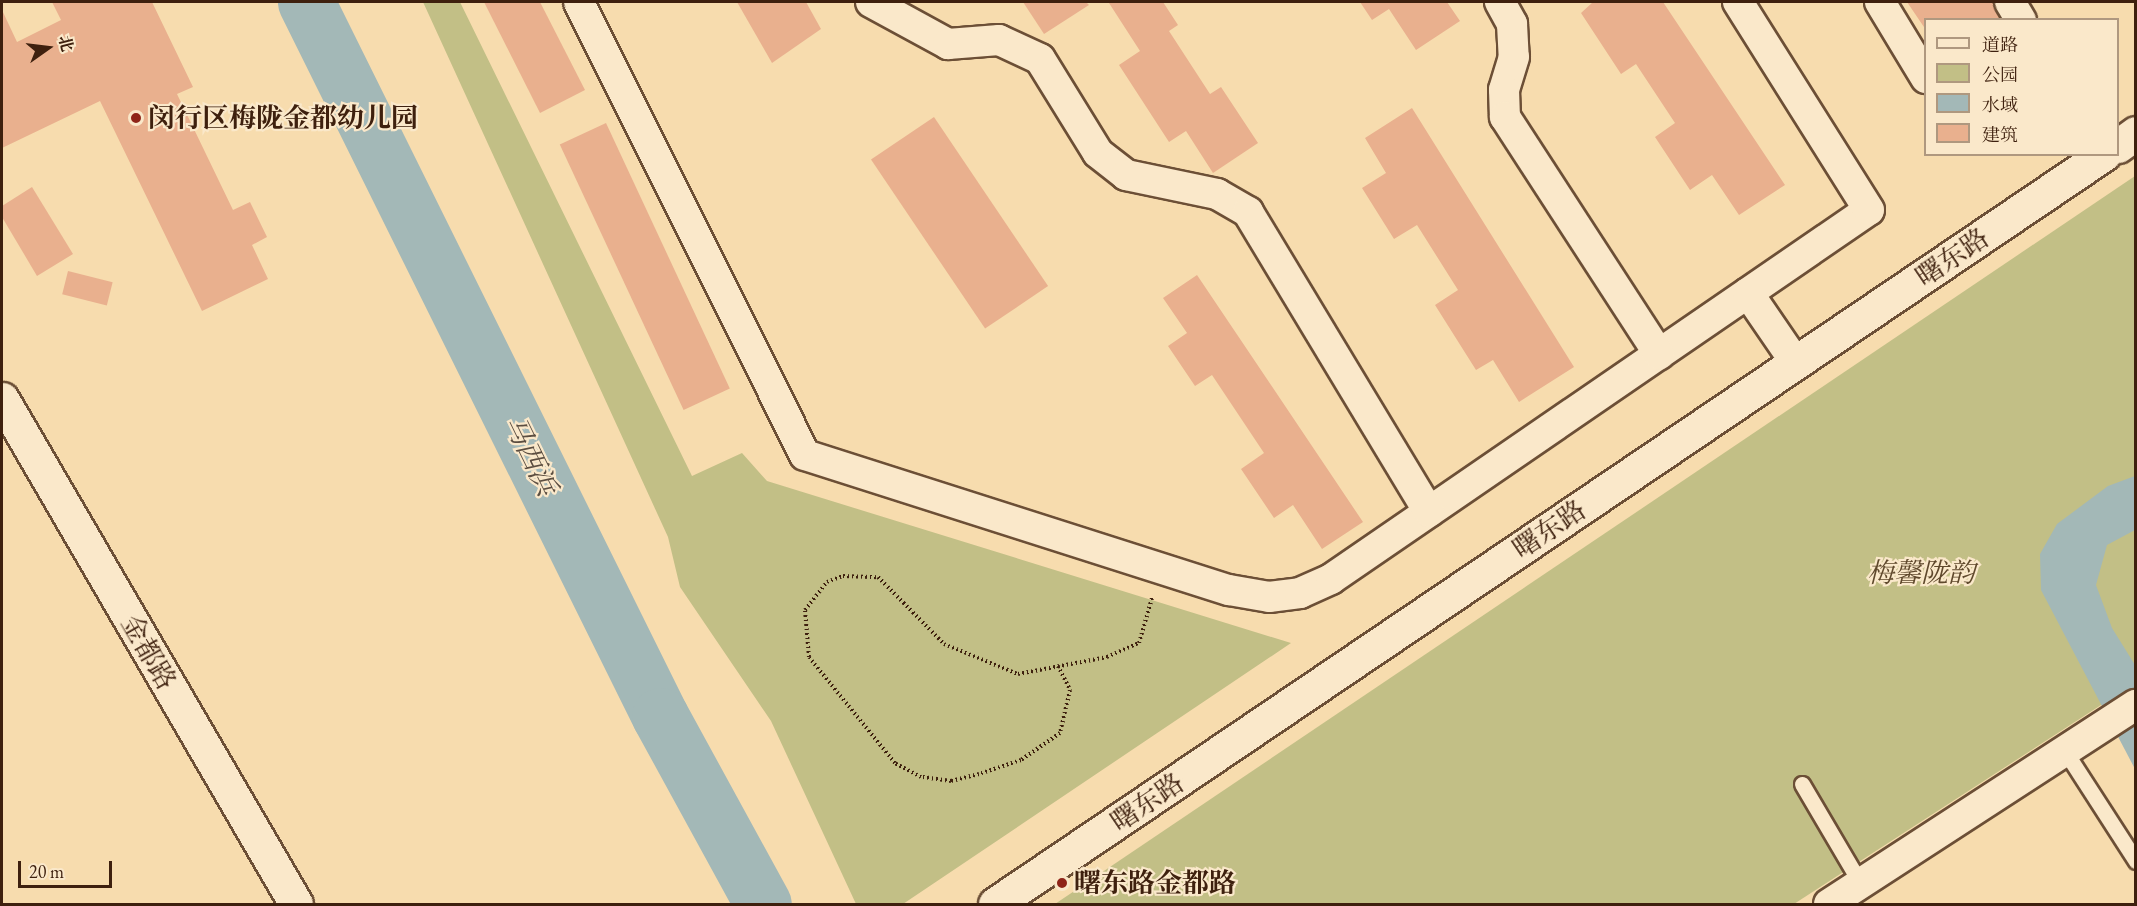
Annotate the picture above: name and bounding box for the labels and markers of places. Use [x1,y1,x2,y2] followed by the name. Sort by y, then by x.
[148,102,418,134] place label: 闵行区梅陇金都幼儿园
[129,111,143,125] marker: 闵行区梅陇金都幼儿园
[1074,867,1236,899] place label: 曙东路金都路
[1055,876,1069,890] marker: 曙东路金都路

